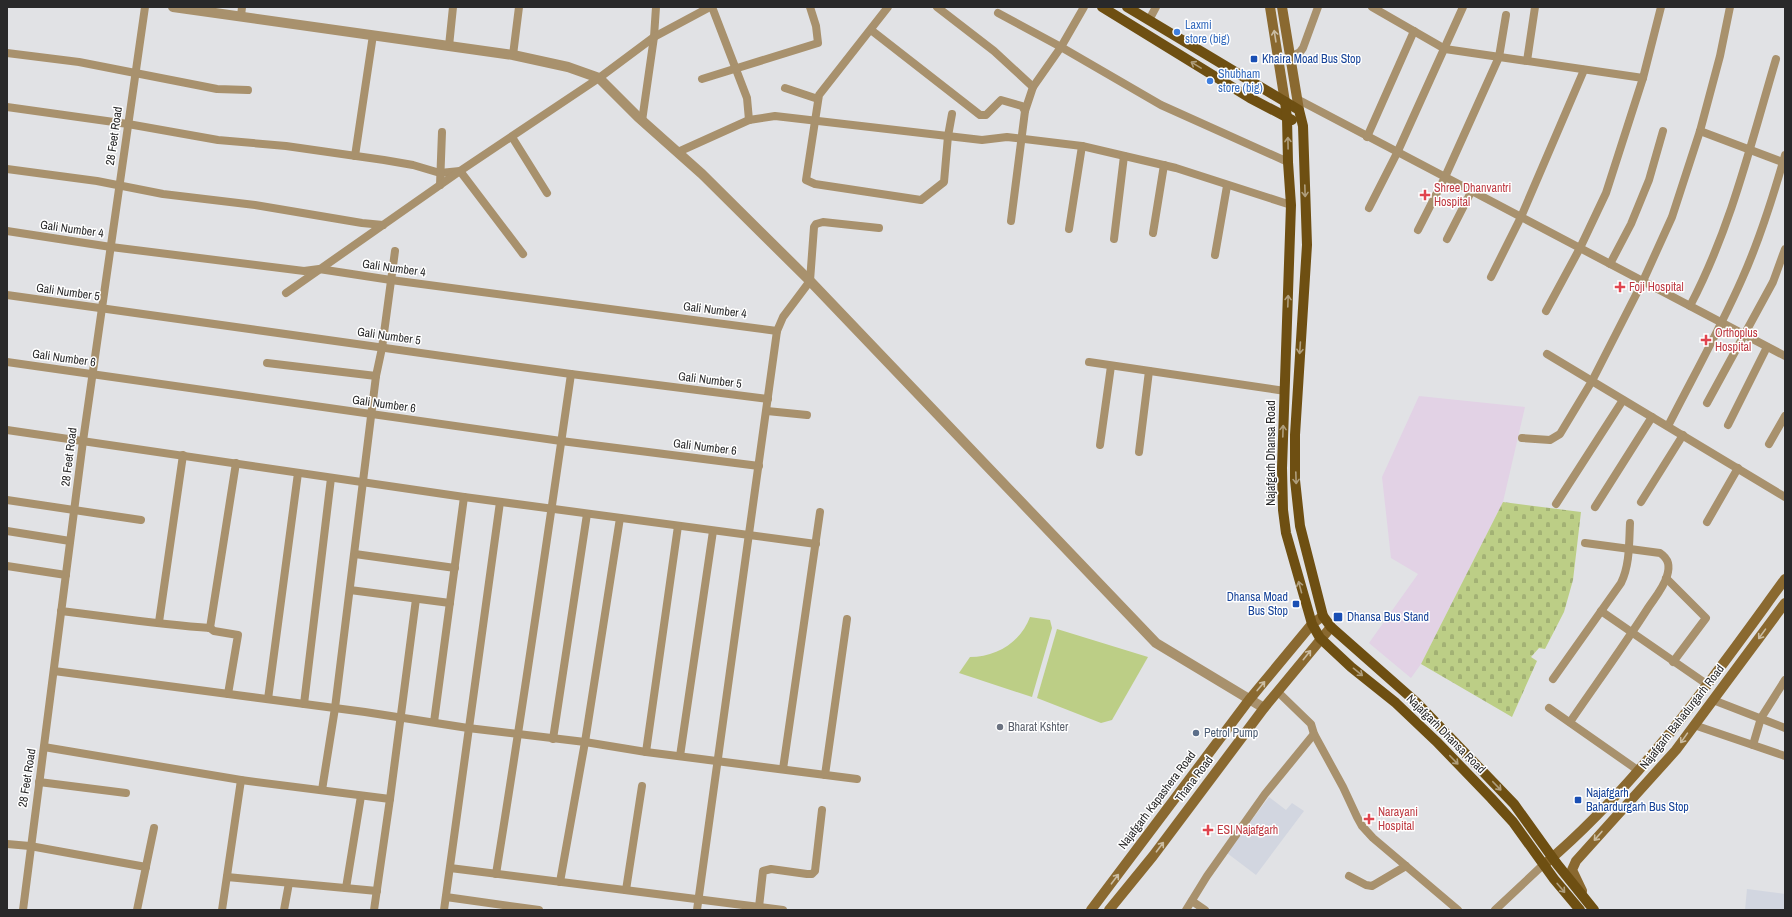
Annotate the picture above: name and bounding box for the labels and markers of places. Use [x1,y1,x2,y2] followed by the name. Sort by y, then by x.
[1185,17,1230,47] place label: Laxmi store (big)
[1172,27,1182,37] marker: Laxmi store (big)
[1262,51,1361,67] place label: Khaira Moad Bus Stop
[1249,54,1259,64] marker: Khaira Moad Bus Stop
[1218,66,1263,96] place label: Shubham store (big)
[1205,76,1215,86] marker: Shubham store (big)
[1434,180,1511,210] place label: Shree Dhanvantri Hospital
[1419,189,1431,201] marker: Shree Dhanvantri Hospital
[1629,279,1684,295] place label: Foji Hospital
[1614,281,1626,293] marker: Foji Hospital
[1715,325,1758,355] place label: Orthoplus Hospital
[1700,334,1712,346] marker: Orthoplus Hospital
[1227,589,1288,619] place label: Dhansa Moad Bus Stop
[1291,599,1301,609] marker: Dhansa Moad Bus Stop
[1347,609,1429,625] place label: Dhansa Bus Stand
[1332,611,1344,623] marker: Dhansa Bus Stand
[1008,719,1069,735] place label: Bharat Kshter
[995,722,1005,732] marker: Bharat Kshter
[1204,725,1258,741] place label: Petrol Pump
[1191,728,1201,738] marker: Petrol Pump
[1586,785,1689,815] place label: Najafgarh Bahardurgarh Bus Stop
[1573,795,1583,805] marker: Najafgarh Bahardurgarh Bus Stop
[1378,804,1418,834] place label: Narayani Hospital
[1363,813,1375,825] marker: Narayani Hospital
[1217,822,1278,838] place label: ESI Najafgarh
[1202,824,1214,836] marker: ESI Najafgarh

